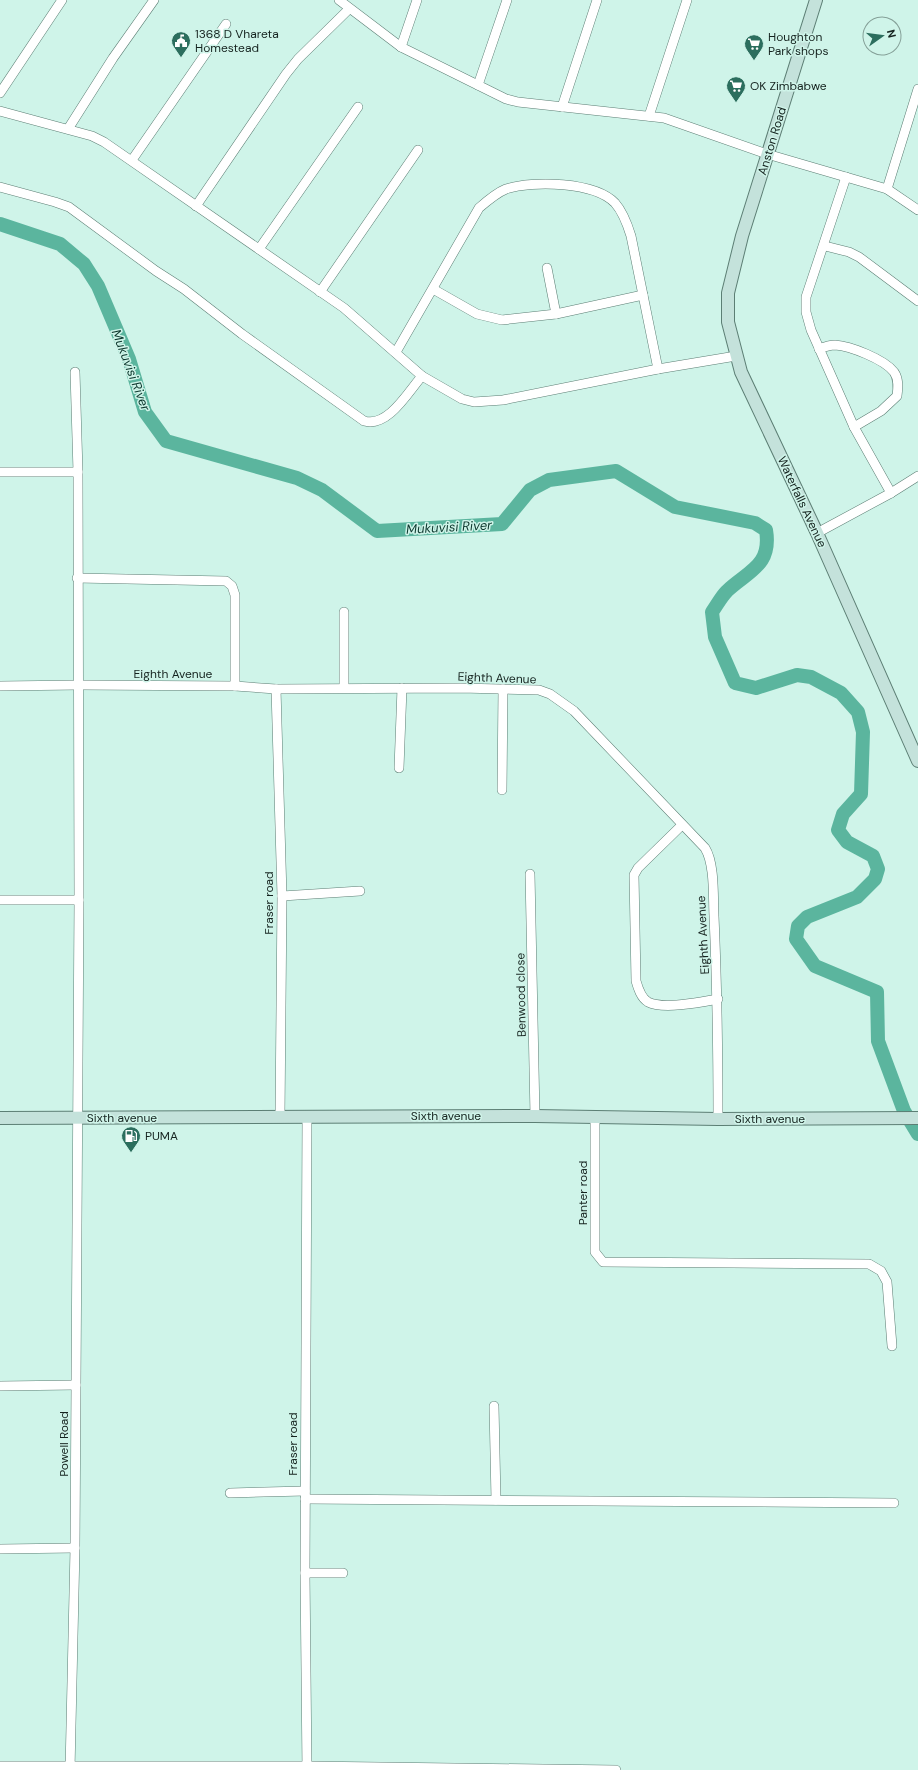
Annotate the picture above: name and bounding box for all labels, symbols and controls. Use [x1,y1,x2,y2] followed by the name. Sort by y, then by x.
[862,16,902,56] north arrow
[195,26,279,56] place label: 1368 D Vhareta Homestead
[884,28,899,39] text: N
[768,29,828,59] place label: Houghton Park shops
[170,30,192,58] public building icon: 1368 D Vhareta Homestead
[743,33,765,61] supermarket icon: Houghton Park shops
[725,75,747,103] supermarket icon: OK Zimbabwe
[750,78,827,94] place label: OK Zimbabwe
[754,105,790,177] street label: Anston Road
[108,327,155,414] water label: Mukuvisi River
[774,454,830,550] street label: Waterfalls Avenue
[406,516,494,538] water label: Mukuvisi River
[134,666,213,682] street label: Eighth Avenue
[457,669,537,687] street label: Eighth Avenue
[261,871,277,935] street label: Fraser road
[693,895,713,975] street label: Eighth Avenue
[512,953,530,1037] street label: Benwood close
[411,1108,481,1124] street label: Sixth avenue
[87,1110,157,1126] street label: Sixth avenue
[735,1111,805,1127] street label: Sixth avenue
[120,1125,142,1153] fuel station icon: PUMA
[145,1128,178,1144] place label: PUMA
[575,1161,591,1225] street label: Panter road
[56,1411,72,1477] street label: Powell Road
[285,1412,301,1476] street label: Fraser road

